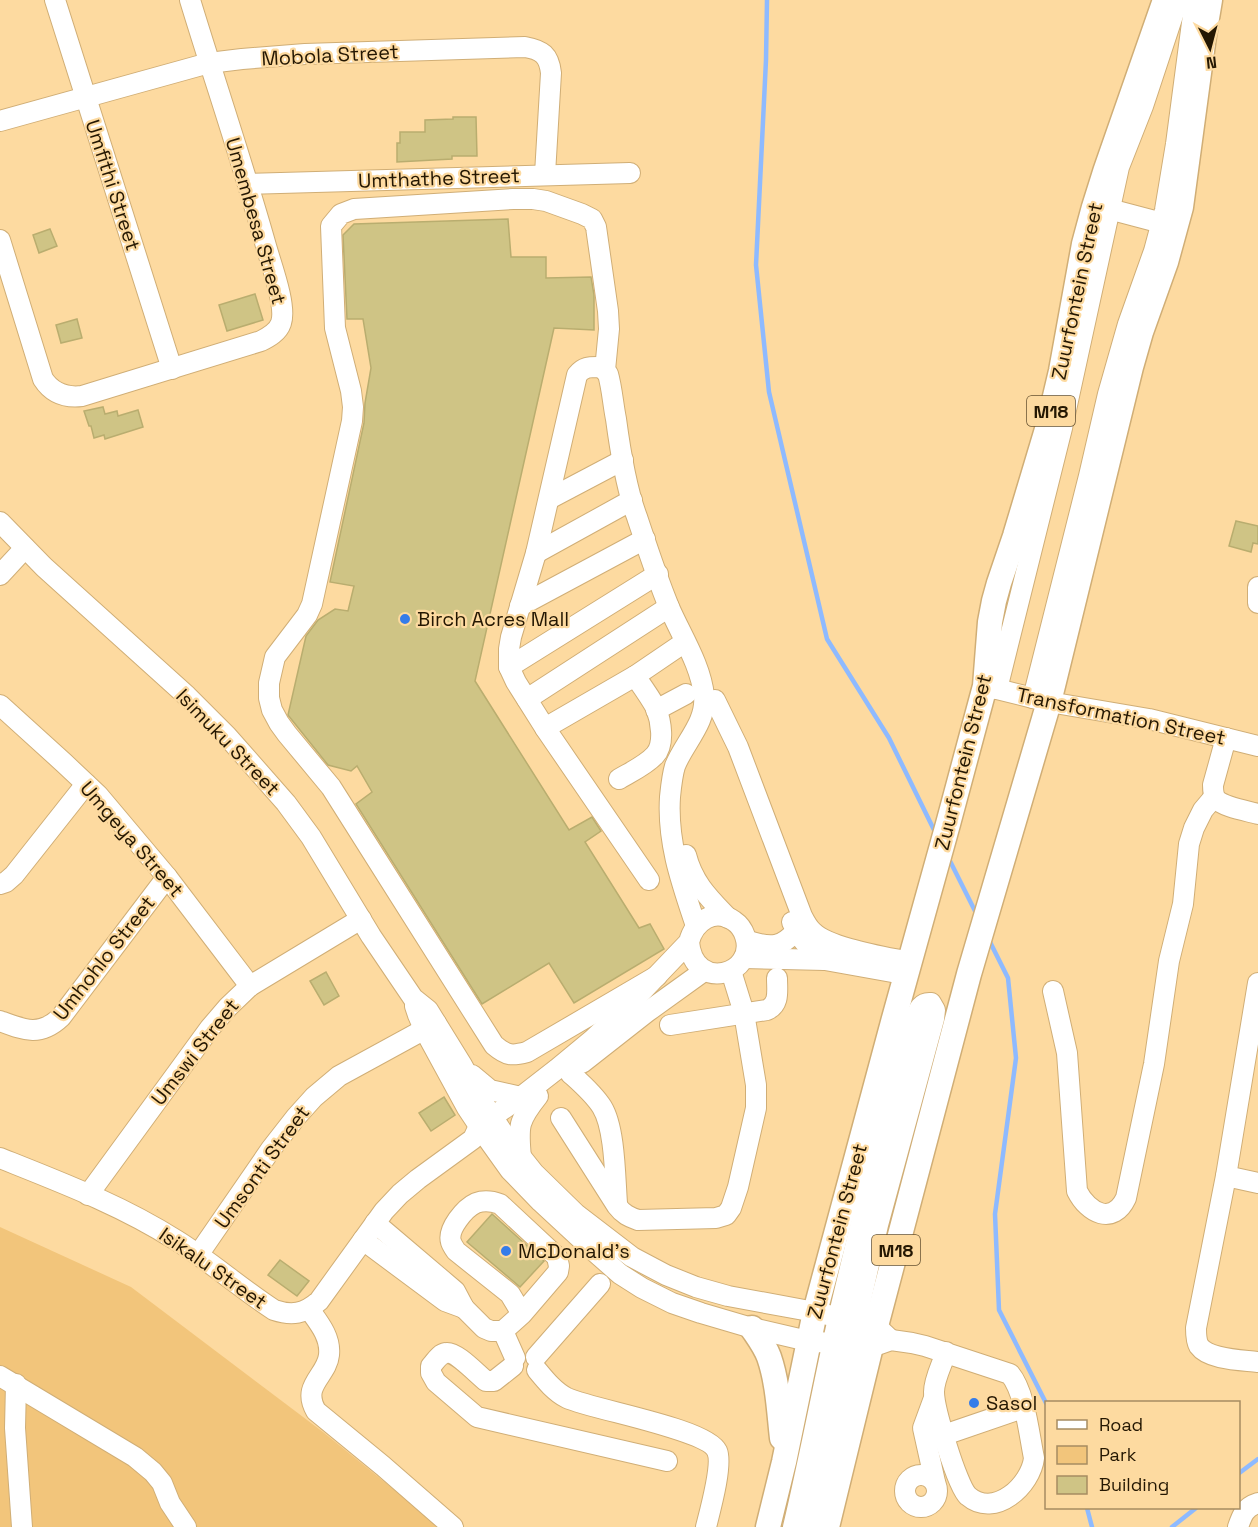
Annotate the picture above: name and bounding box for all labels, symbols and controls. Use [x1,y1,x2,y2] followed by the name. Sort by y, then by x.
[1180,18,1240,78] north arrow
[261,38,399,72] street label: Mobola Street
[1205,51,1218,73] text: N
[80,116,146,254] street label: Umfithi Street
[220,135,292,307] street label: Umembesa Street
[358,162,520,194] street label: Umthathe Street
[1046,200,1108,382] street label: Zuurfontein Street
[1027,396,1075,426] road number: M18
[417,606,569,632] place label: Birch Acres Mall
[398,612,412,626] marker: Birch Acres Mall
[929,671,997,853] street label: Zuurfontein Street
[1014,681,1228,751] street label: Transformation Street
[170,683,286,801] street label: Isimuku Street
[75,776,189,902] street label: Umgeya Street
[47,891,161,1025] street label: Umhohlo Street
[145,994,245,1110] street label: Umswi Street
[209,1100,315,1234] street label: Umsonti Street
[801,1141,873,1321] street label: Zuurfontein Street
[154,1221,272,1315] street label: Isikalu Street
[872,1235,920,1265] road number: M18
[518,1238,630,1264] place label: McDonald's
[499,1244,513,1258] marker: McDonald's
[986,1390,1037,1416] place label: Sasol
[967,1396,981,1410] marker: Sasol
[1045,1401,1240,1509] legend
[1099,1413,1143,1436] text: Road
[1099,1443,1137,1466] text: Park
[1099,1473,1169,1496] text: Building

